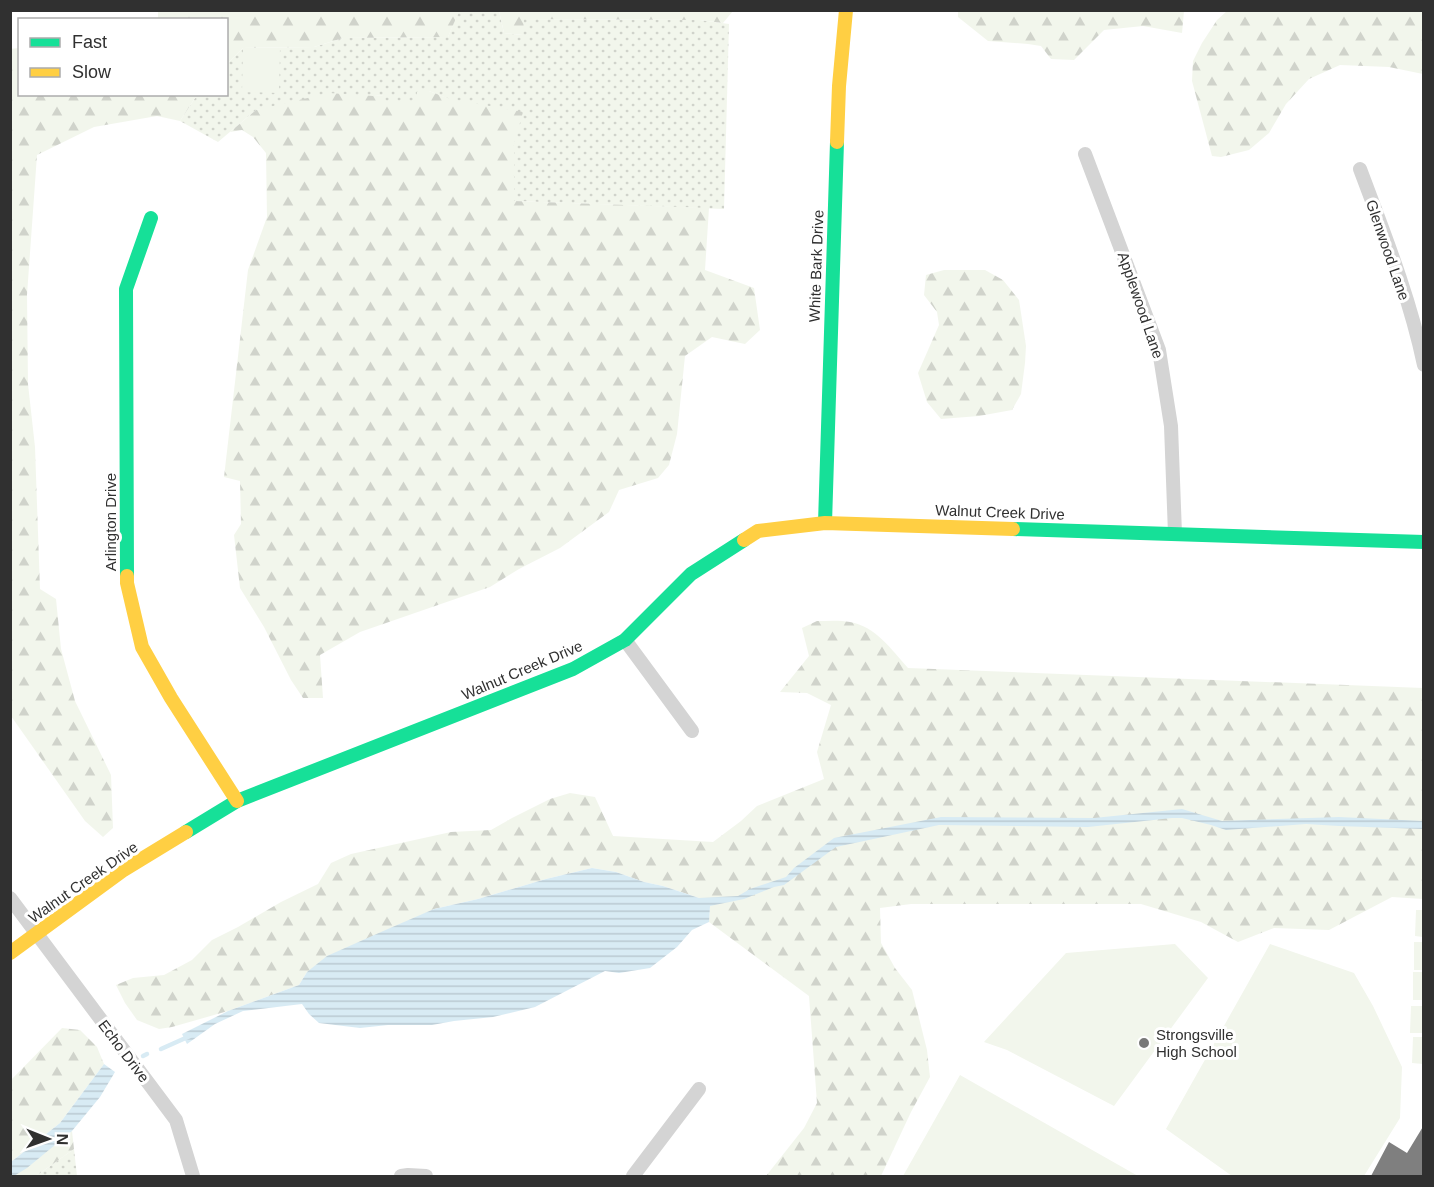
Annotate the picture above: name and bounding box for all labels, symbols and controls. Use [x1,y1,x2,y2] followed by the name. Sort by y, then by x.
[18,18,228,96] legend
[72,32,107,52] text: Fast
[72,62,112,82] text: Slow
[1363,198,1413,302] street label: Glenwood Lane
[806,209,826,323] street label: White Bark Drive
[1115,249,1167,361] street label: Applewood Lane
[102,473,119,571] street label: Arlington Drive
[935,501,1065,523] street label: Walnut Creek Drive
[459,637,585,703] street label: Walnut Creek Drive
[25,838,141,926] street label: Walnut Creek Drive
[95,1017,153,1085] street label: Echo Drive
[1156,1026,1237,1060] place label: Strongsville High School
[1137,1036,1151,1050] marker: Strongsville High School
[18,1109,78,1169] north arrow
[54,1133,71,1145] text: N

